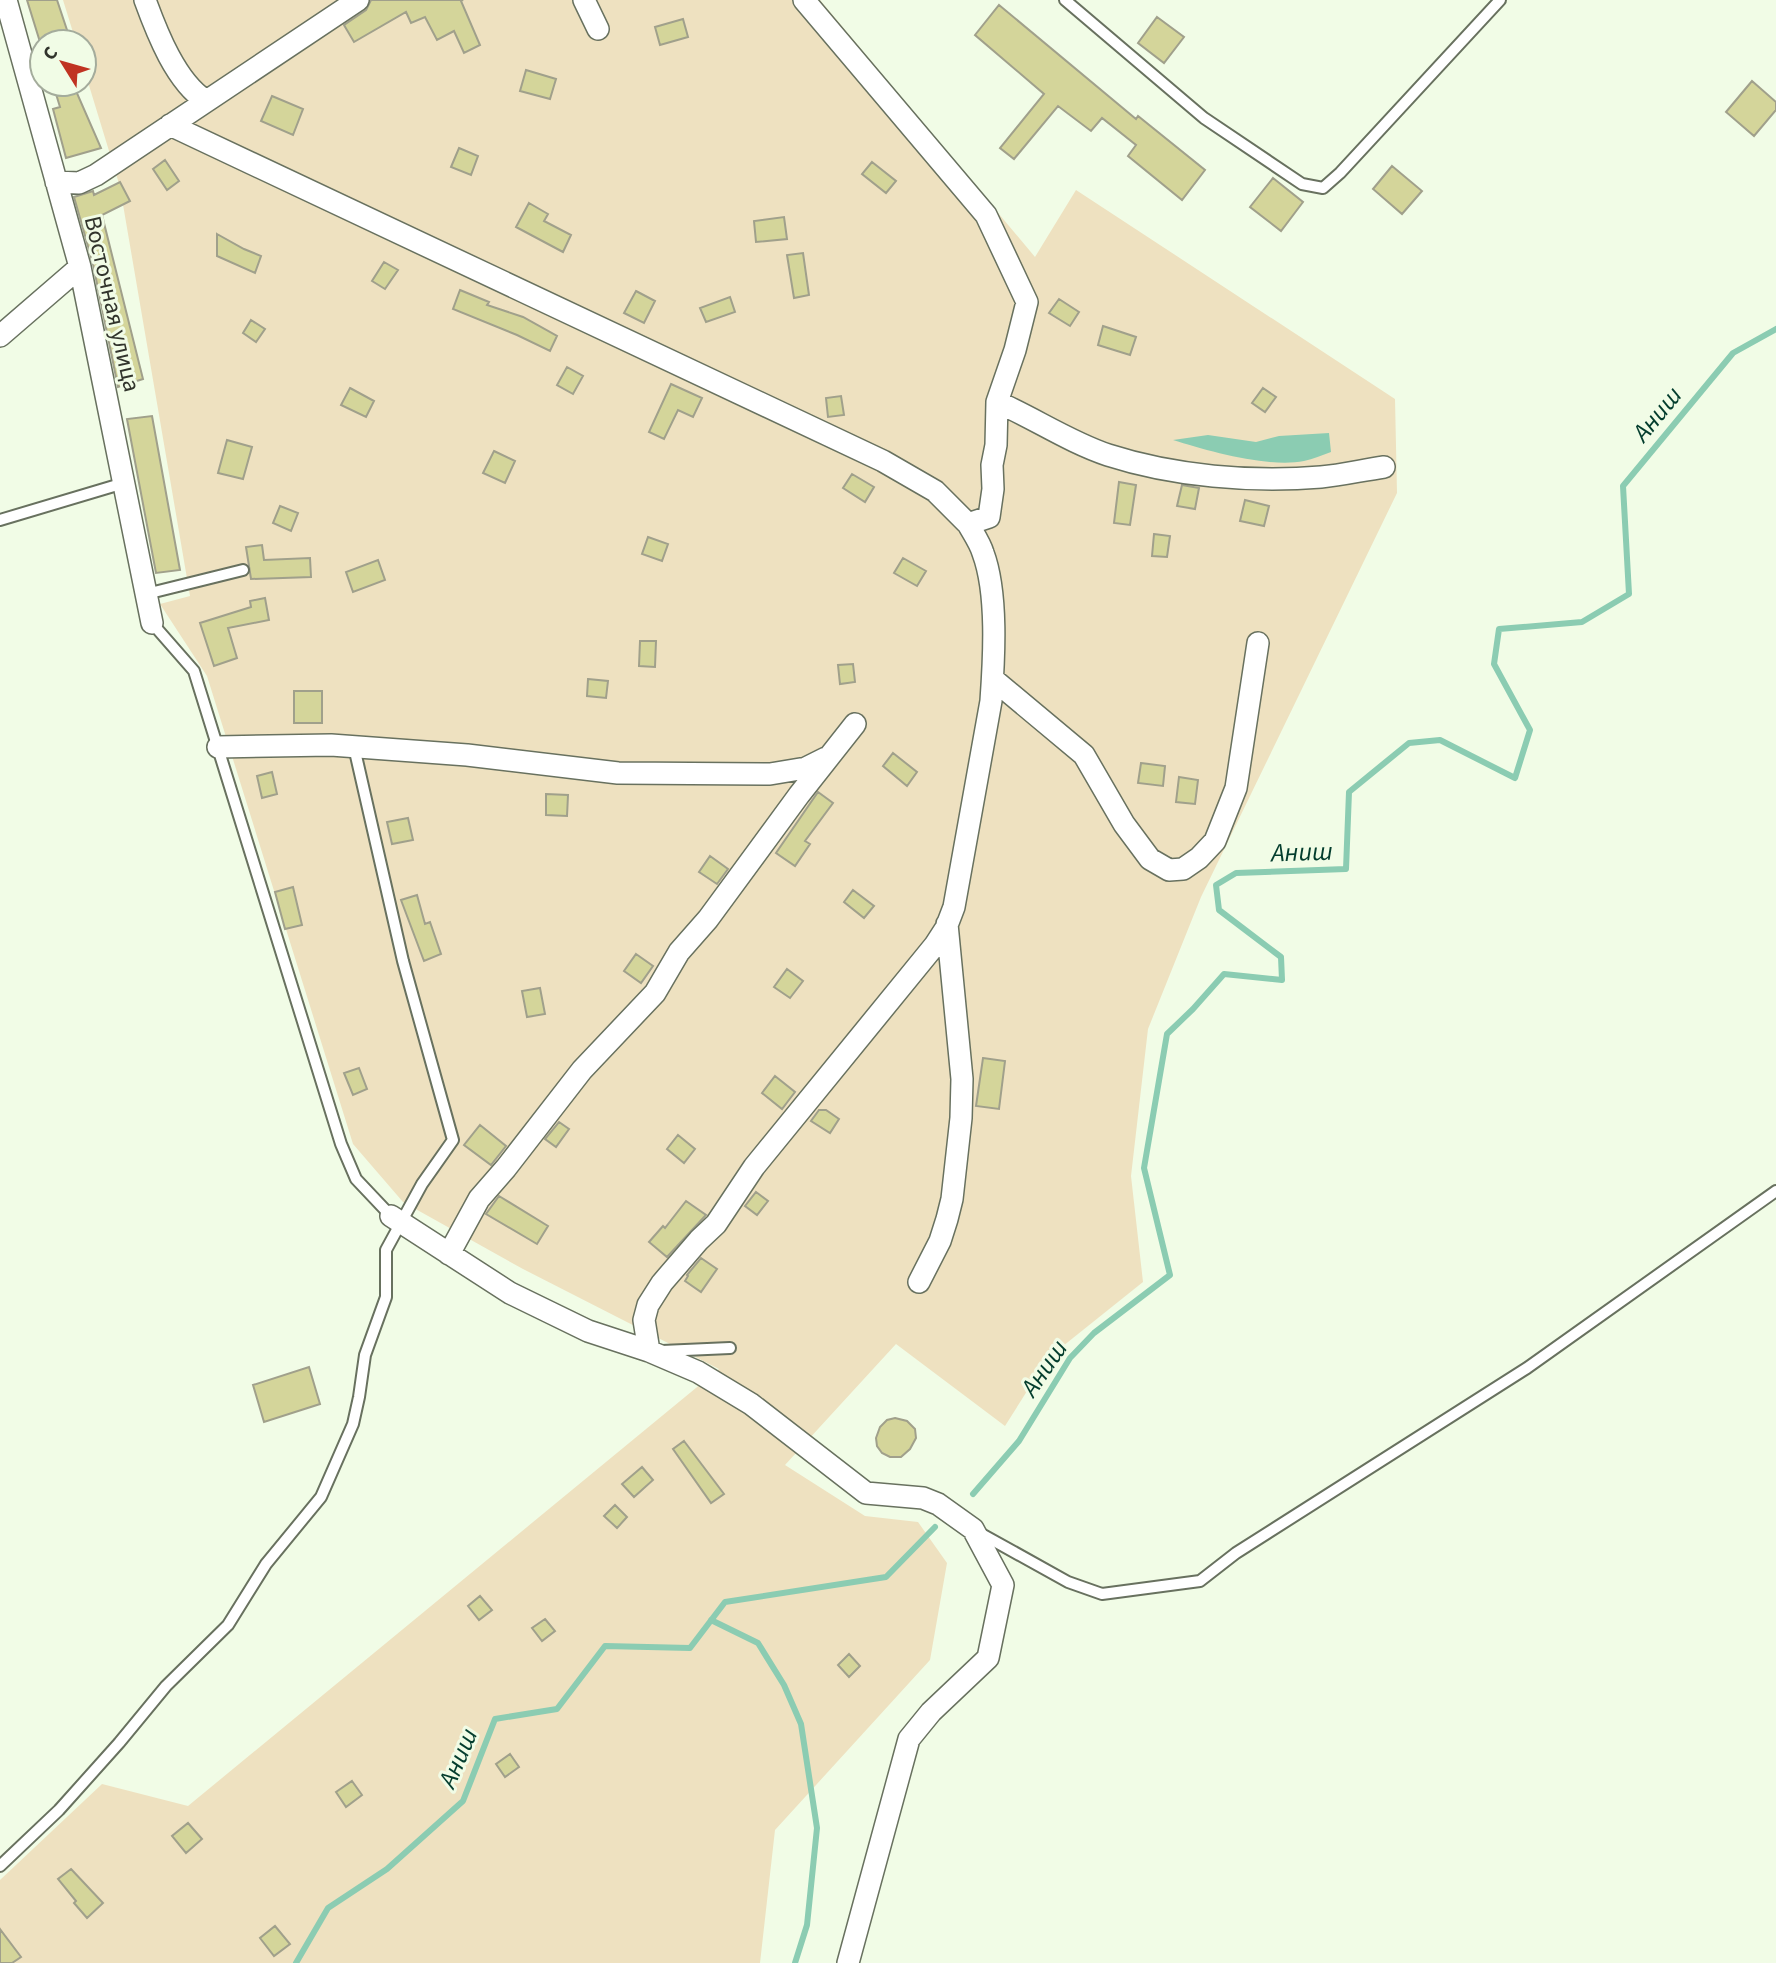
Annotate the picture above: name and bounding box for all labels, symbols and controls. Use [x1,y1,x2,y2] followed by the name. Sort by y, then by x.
[28,28,98,98] north arrow
[37,41,65,66] text: С
[75,213,149,395] street label: Восточная улица
[1622,378,1691,451] water label: Аниш
[1269,832,1333,872] water label: Аниш
[1010,1332,1077,1405] water label: Аниш
[428,1722,487,1795] water label: Аниш

